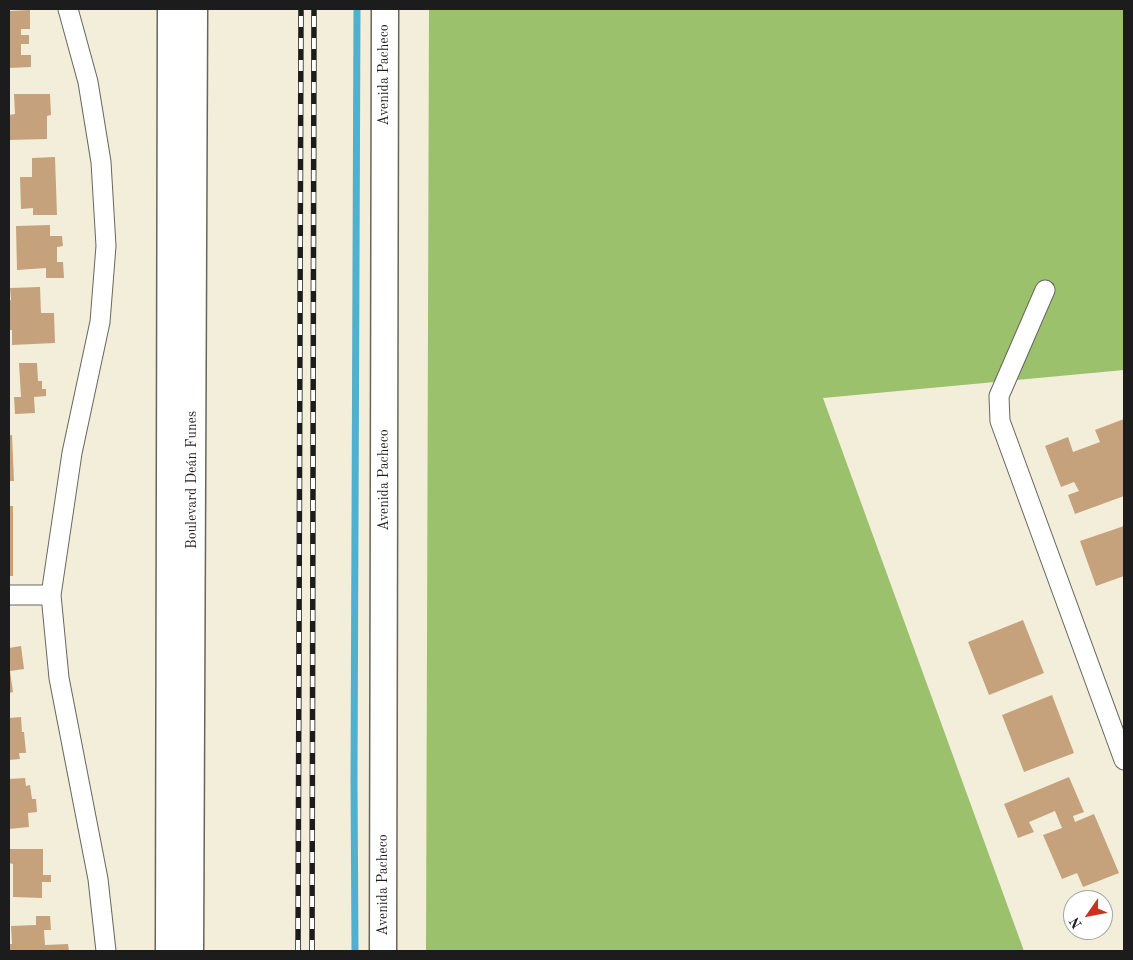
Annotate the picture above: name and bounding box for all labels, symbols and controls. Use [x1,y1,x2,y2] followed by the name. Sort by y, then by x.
[376,24,392,126] street label: Avenida Pacheco
[184,411,200,549] street label: Boulevard Deán Funes
[376,429,392,531] street label: Avenida Pacheco
[375,834,391,936] street label: Avenida Pacheco
[1063,890,1113,940] north arrow
[1067,914,1085,931] text: N

